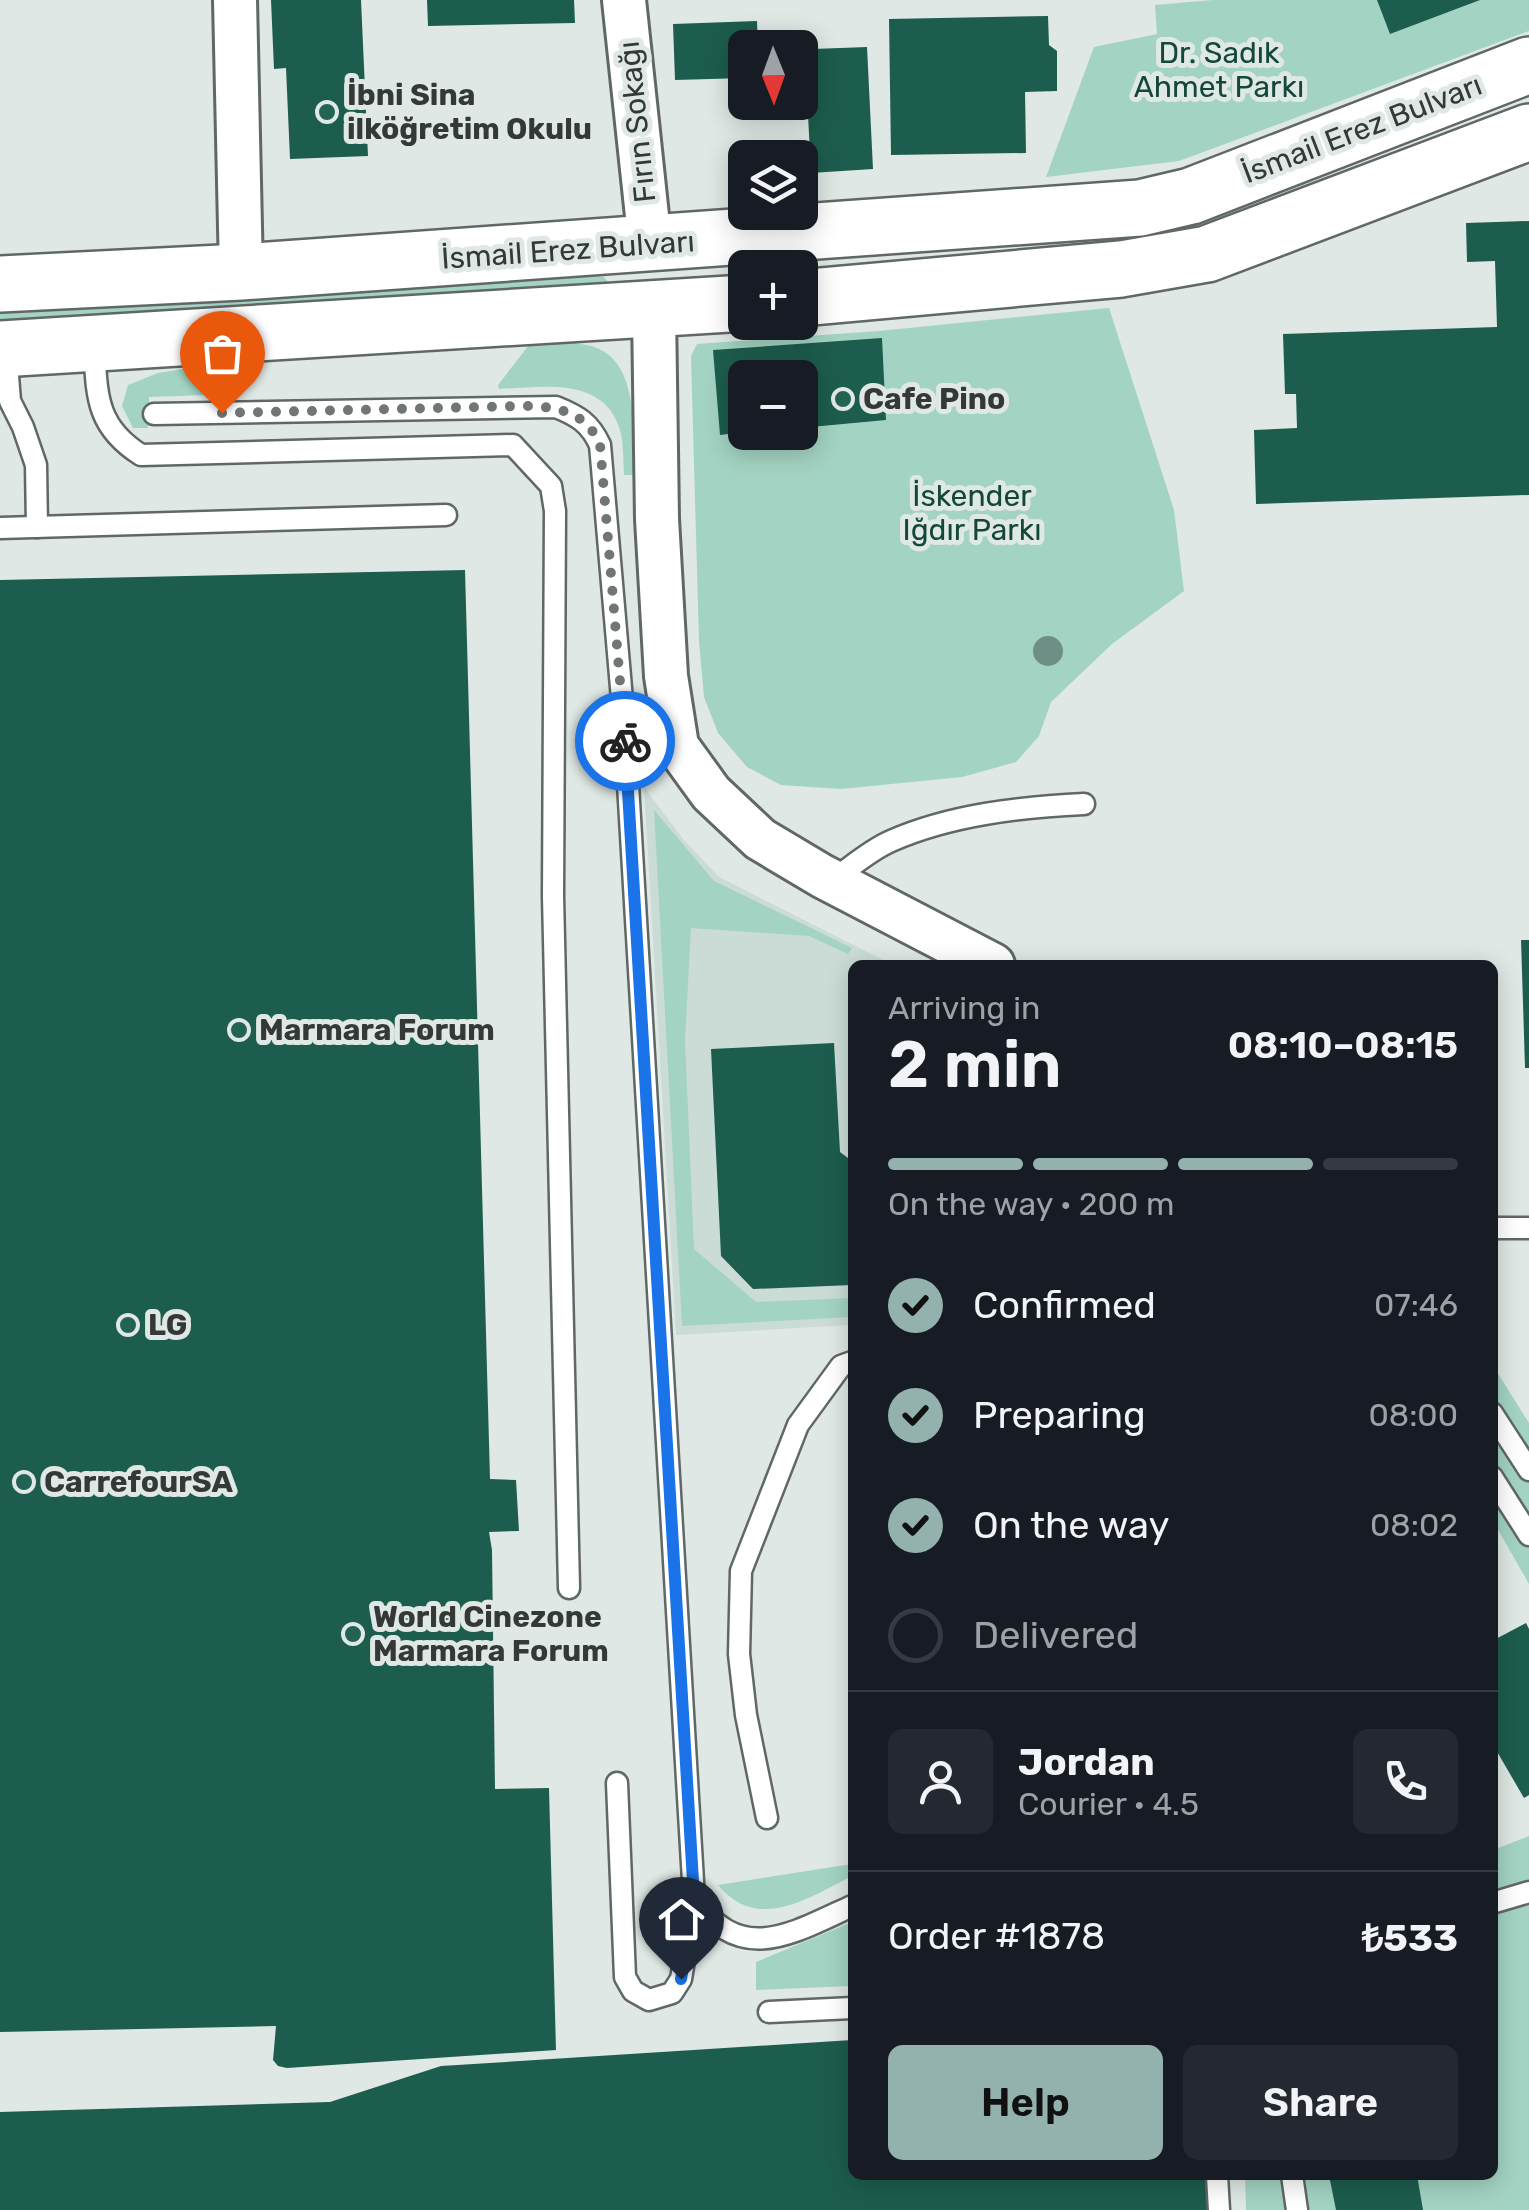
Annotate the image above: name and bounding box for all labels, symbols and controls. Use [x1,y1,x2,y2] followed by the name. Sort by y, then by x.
[728,30,818,120] north arrow
[728,30,818,450] map controls
[1134,35,1304,105] park label: Dr. Sadık Ahmet Parkı
[611,40,663,204] street label: Fırın Sokağı
[1237,67,1487,191] street label: İsmail Erez Bulvarı
[347,77,592,147] place label: İbni Sina ilköğretim Okulu
[316,101,338,123] marker: İbni Sina ilköğretim Okulu
[728,140,818,230] button: layers
[440,223,696,277] street label: İsmail Erez Bulvarı
[728,250,818,340] button: +
[180,311,265,414] pin
[195,326,250,381] icon: bag
[728,360,818,450] button: −
[863,381,1005,417] place label: Cafe Pino
[832,388,854,410] marker: Cafe Pino
[903,478,1041,548] park label: İskender Iğdır Parkı
[575,691,675,791] courier
[598,714,653,769] icon: bike
[888,989,1040,1027] text: Arriving in
[259,1012,495,1048] place label: Marmara Forum
[228,1019,250,1041] marker: Marmara Forum
[1228,1022,1458,1068] text: 08:10–08:15
[888,1026,1062,1103] text: 2 min
[888,1185,1175,1223] text: On the way · 200 m
[888,1278,943,1333] icon: check
[973,1282,1156,1328] text: Confirmed
[1374,1286,1458,1324] text: 07:46
[148,1307,187,1343] place label: LG
[117,1314,139,1336] marker: LG
[888,1388,943,1443] icon: check
[973,1392,1146,1438] text: Preparing
[1368,1396,1458,1434] text: 08:00
[44,1464,233,1500] place label: CarrefourSA
[13,1471,35,1493] marker: CarrefourSA
[888,1498,943,1553] icon: check
[973,1502,1169,1548] text: On the way
[1370,1506,1458,1544] text: 08:02
[373,1599,609,1669] place label: World Cinezone Marmara Forum
[973,1612,1138,1658] text: Delivered
[342,1623,364,1645] marker: World Cinezone Marmara Forum
[888,1729,993,1834] button: person
[1353,1729,1458,1834] button: phone
[1018,1739,1155,1785] text: Jordan
[1018,1785,1199,1823] text: Courier · 4.5
[639,1877,724,1980] pin
[654,1892,709,1947] icon: home
[888,1913,1105,1959] text: Order #1878
[1362,1915,1458,1961] text: ₺533
[888,2045,1163,2160] button: Help
[1183,2045,1458,2160] button: Share

